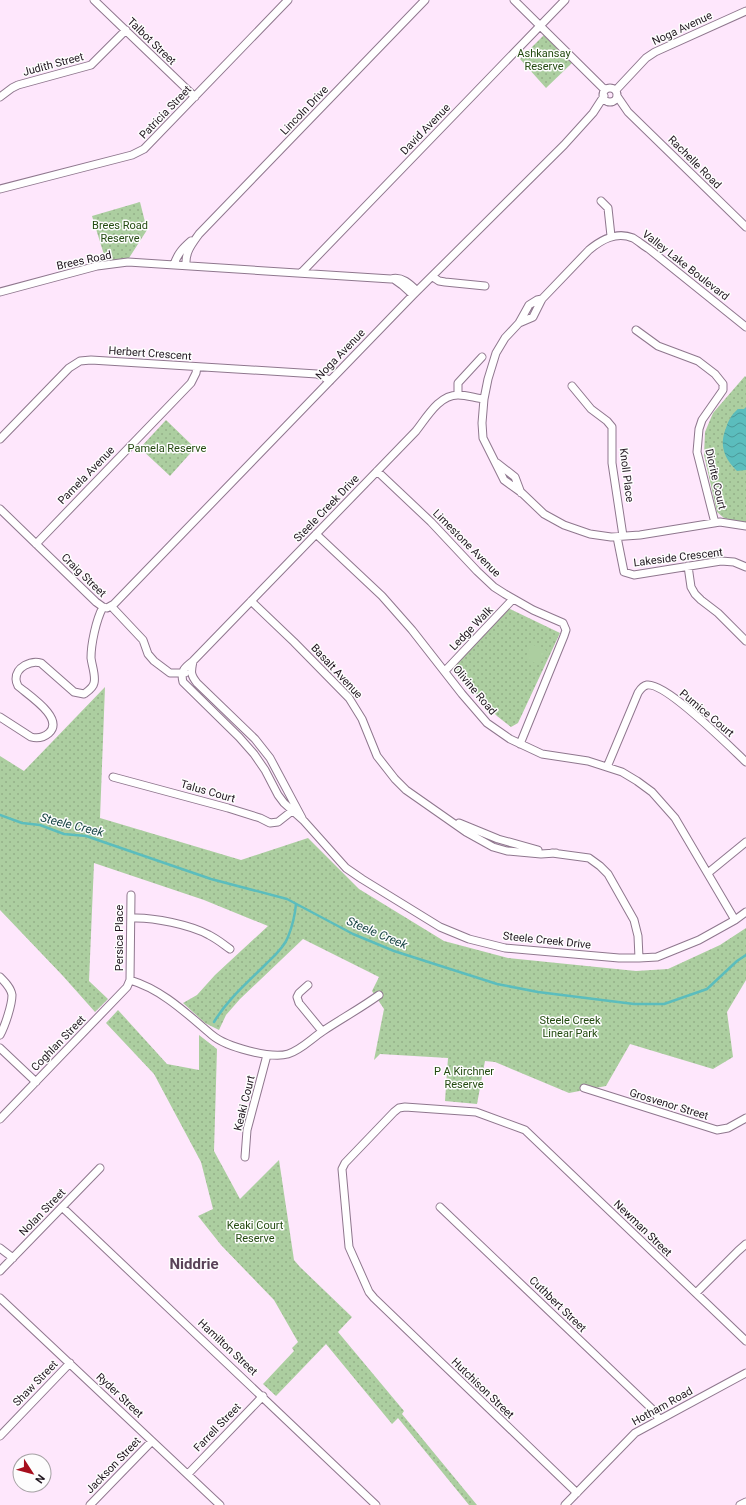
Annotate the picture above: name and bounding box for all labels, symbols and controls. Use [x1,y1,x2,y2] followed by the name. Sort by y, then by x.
[650,9,715,48] street label: Noga Avenue
[125,15,179,68] street label: Talbot Street
[517,47,571,73] park label: Ashkansay Reserve
[21,50,85,79] street label: Judith Street
[137,83,194,142] street label: Patricia Street
[278,83,331,137] street label: Lincoln Drive
[398,101,453,158] street label: David Avenue
[665,133,724,192] street label: Rachelle Road
[92,219,148,245] park label: Brees Road Reserve
[640,228,732,303] street label: Valley Lake Boulevard
[55,248,113,273] street label: Brees Road
[313,326,368,382] street label: Noga Avenue
[108,344,192,363] street label: Herbert Crescent
[128,442,207,455] park label: Pamela Reserve
[55,443,117,507] street label: Pamela Avenue
[617,447,636,503] street label: Knoll Place
[702,448,729,511] street label: Diorite Court
[291,472,362,545] street label: Steele Creek Drive
[430,507,503,580] street label: Limestone Avenue
[633,546,724,569] street label: Lakeside Crescent
[59,551,109,600] street label: Craig Street
[447,603,496,653] street label: Ledge Walk
[308,641,365,701] street label: Basalt Avenue
[450,663,499,718] street label: Olivine Road
[677,687,737,740] street label: Pumice Court
[179,777,237,806] street label: Talus Court
[39,810,106,840] water label: Steele Creek
[113,905,126,971] street label: Persica Place
[344,914,411,953] water label: Steele Creek
[502,929,592,952] street label: Steele Creek Drive
[29,1013,88,1074] street label: Coghlan Street
[539,1014,601,1040] park label: Steele Creek Linear Park
[434,1065,494,1091] park label: P A Kirchner Reserve
[231,1074,258,1132] street label: Keaki Court
[628,1086,710,1123] street label: Grosvenor Street
[17,1186,68,1239] street label: Nolan Street
[611,1197,675,1260] street label: Newman Street
[227,1219,284,1245] park label: Keaki Court Reserve
[169,1255,219,1273] district label: Niddrie
[526,1274,589,1335] street label: Cuthbert Street
[195,1317,260,1378] street label: Hamilton Street
[449,1355,517,1422] street label: Hutchison Street
[10,1357,61,1409] street label: Shaw Street
[93,1370,146,1421] street label: Ryder Street
[630,1384,695,1428] street label: Hotham Road
[191,1400,244,1454] street label: Farrell Street
[83,1434,144,1496] street label: Jackson Street
[12,1453,52,1493] north arrow
[32,1472,47,1486] text: N

